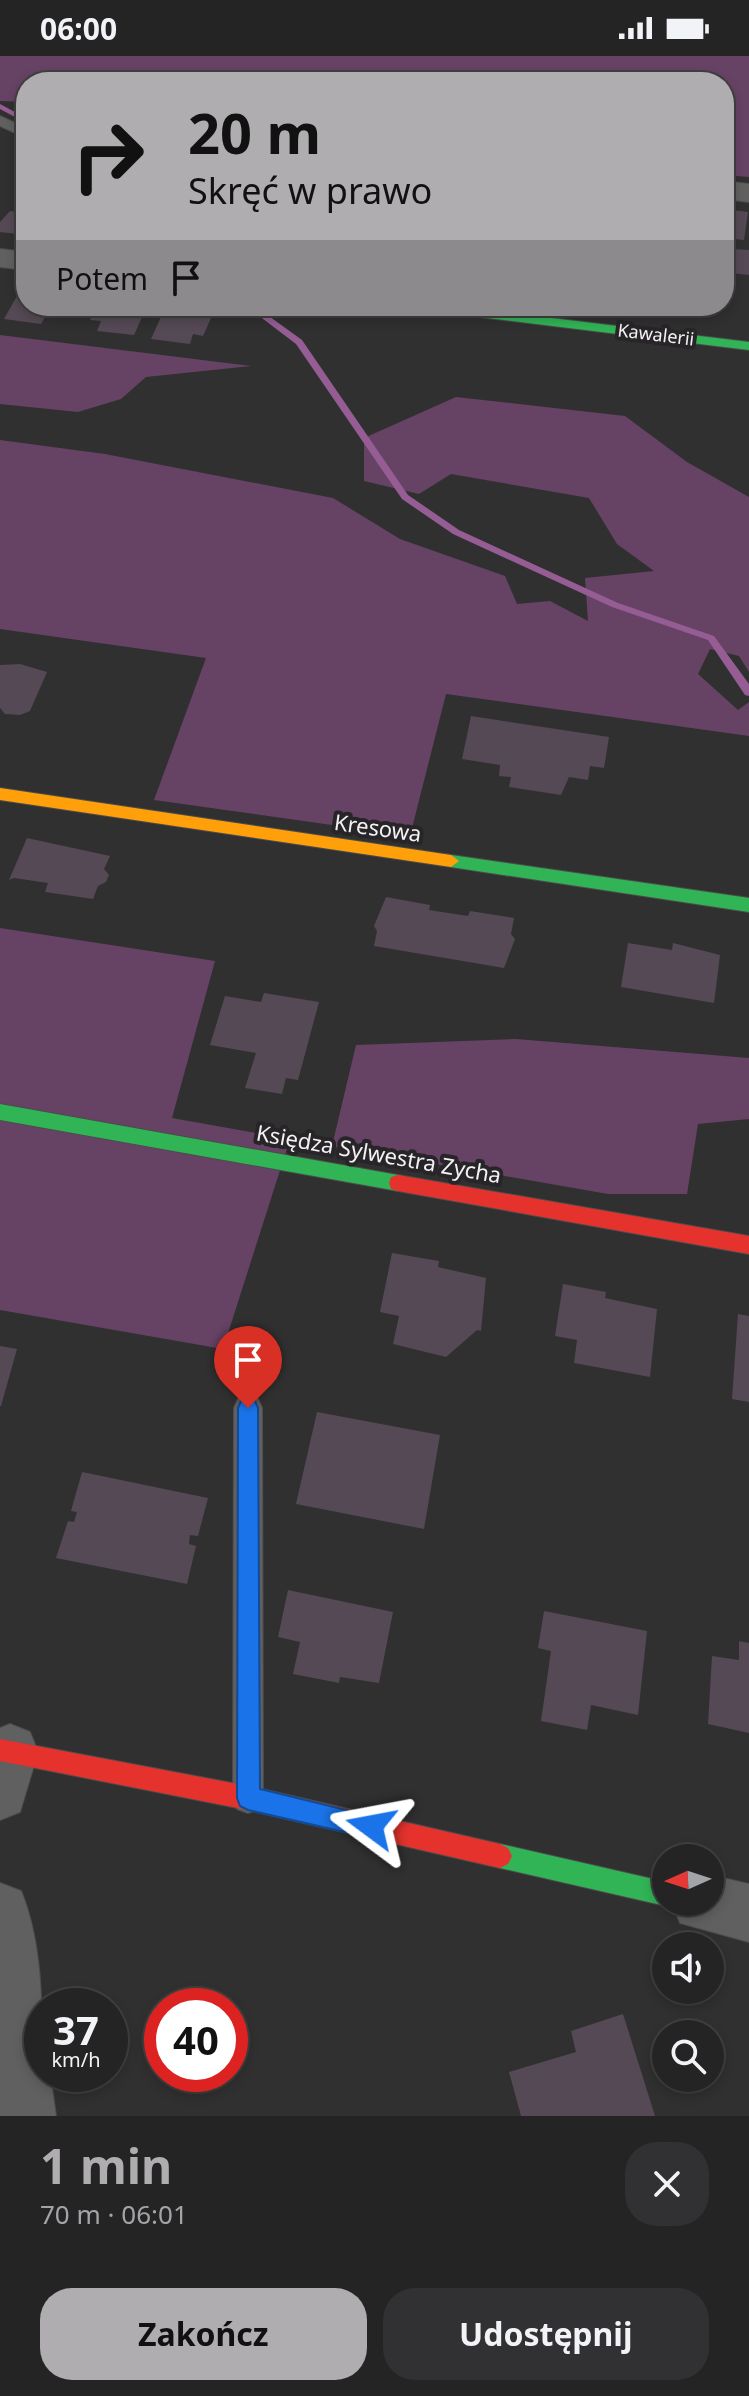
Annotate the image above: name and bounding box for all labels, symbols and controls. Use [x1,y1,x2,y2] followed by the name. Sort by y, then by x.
[40,8,117,49] text: 06:00
[188,94,321,170] text: 20 m
[56,104,160,208] icon: right
[188,166,432,215] text: Skręć w prawo
[164,256,208,300] icon: arrive
[56,258,148,299] text: Potem
[616,317,696,351] street label: Kawalerii
[332,806,424,848] street label: Kresowa
[254,1117,504,1189] street label: Księdza Sylwestra Zycha
[214,1326,282,1408] pin
[226,1338,270,1382] icon: arrive
[329,1784,413,1868] position arrow
[652,1844,724,1916] north arrow
[652,1844,724,2092] map controls
[652,1932,724,2004] button: sound
[144,1988,248,2092] speed limit sign: 40
[53,2002,99,2057] text: 37
[652,2020,724,2092] button: search
[51,2046,101,2073] text: km/h
[40,2133,172,2198] text: 1 min
[625,2142,709,2226] button: close
[40,2196,188,2232] text: 70 m · 06:01
[40,2288,367,2380] button: Zakończ
[383,2288,709,2380] button: Udostępnij

